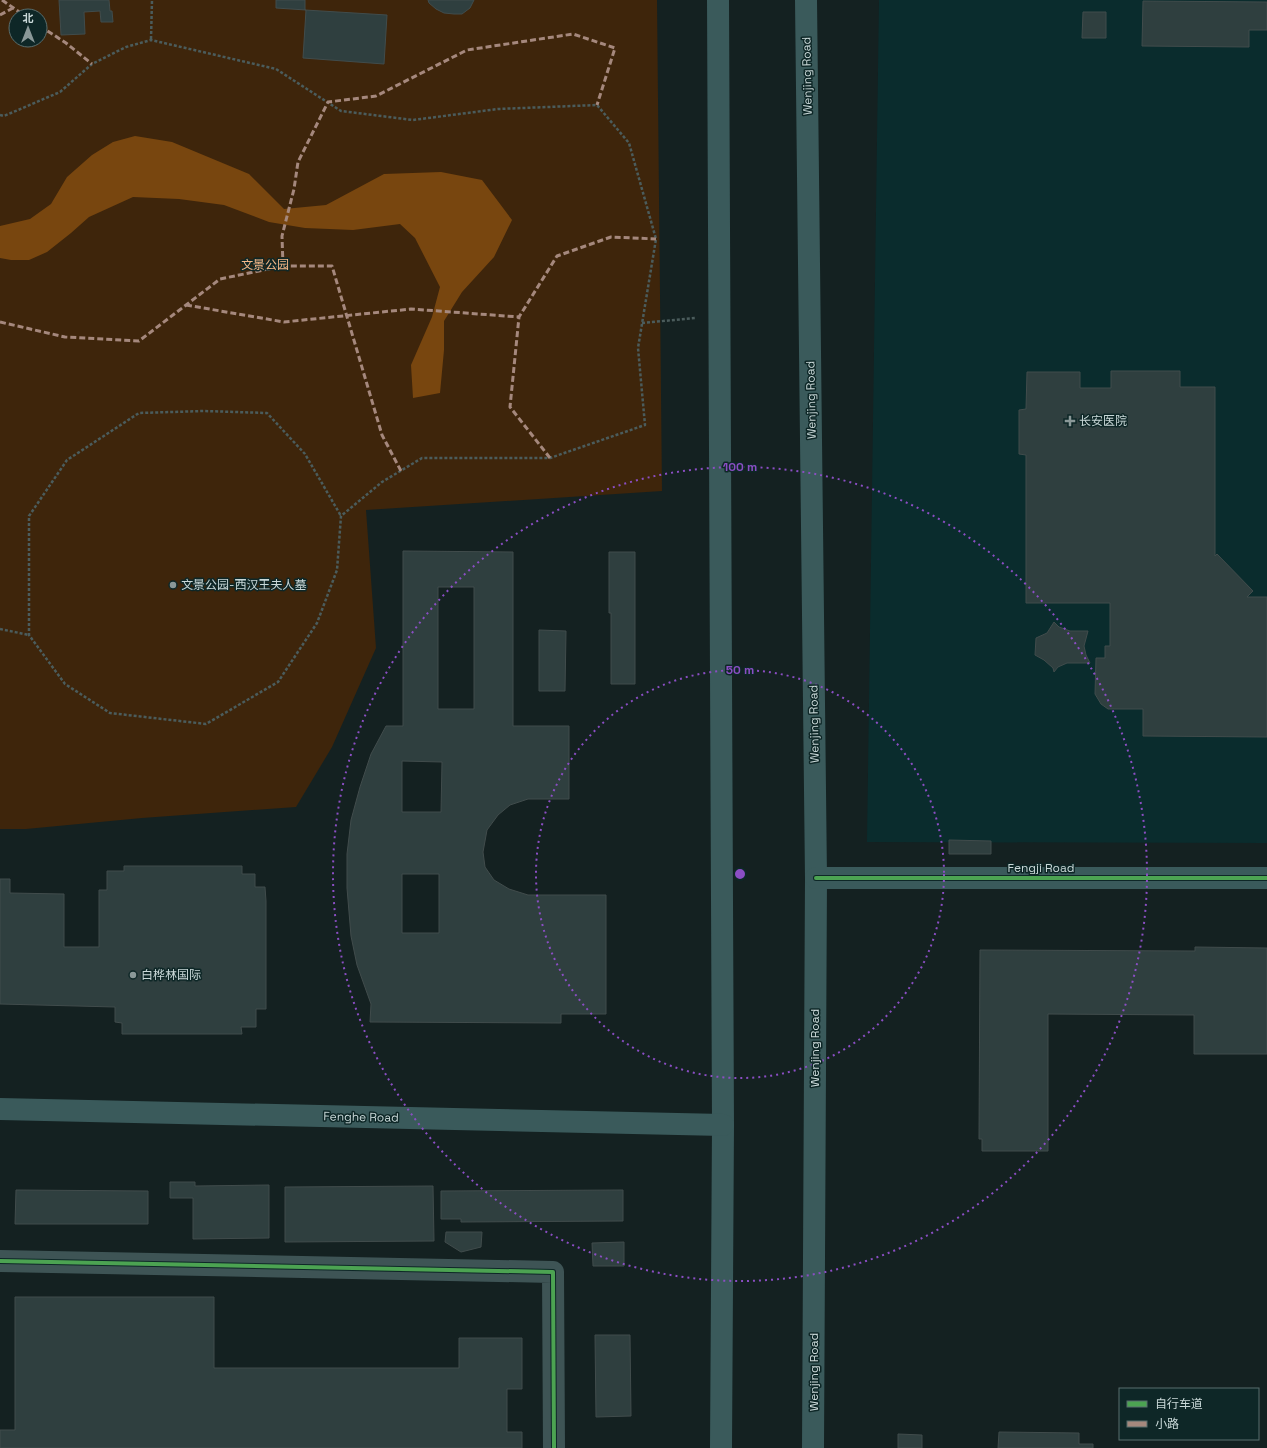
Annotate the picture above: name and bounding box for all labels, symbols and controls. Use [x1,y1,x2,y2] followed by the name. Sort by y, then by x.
[8,8,48,48] north arrow
[23,11,34,25] text: 北
[798,37,816,115] street label: Wenjing Road
[241,257,289,273] park label: 文景公园
[802,361,820,439] street label: Wenjing Road
[1079,413,1127,429] place label: 长安医院
[1064,415,1076,427] marker: 长安医院
[723,459,757,475] text: 100 m
[181,577,306,593] place label: 文景公园-西汉王夫人墓
[168,580,178,590] marker: 文景公园-西汉王夫人墓
[726,662,754,678] text: 50 m
[805,685,823,763] street label: Wenjing Road
[1007,860,1075,876] street label: Fengji Road
[733,867,747,881] centre of rings
[141,967,201,983] place label: 白桦林国际
[128,970,138,980] marker: 白桦林国际
[807,1009,823,1087] street label: Wenjing Road
[323,1108,399,1126] street label: Fenghe Road
[806,1333,822,1411] street label: Wenjing Road
[1119,1388,1259,1440] legend
[1155,1396,1203,1412] text: 自行车道
[1155,1416,1179,1432] text: 小路

